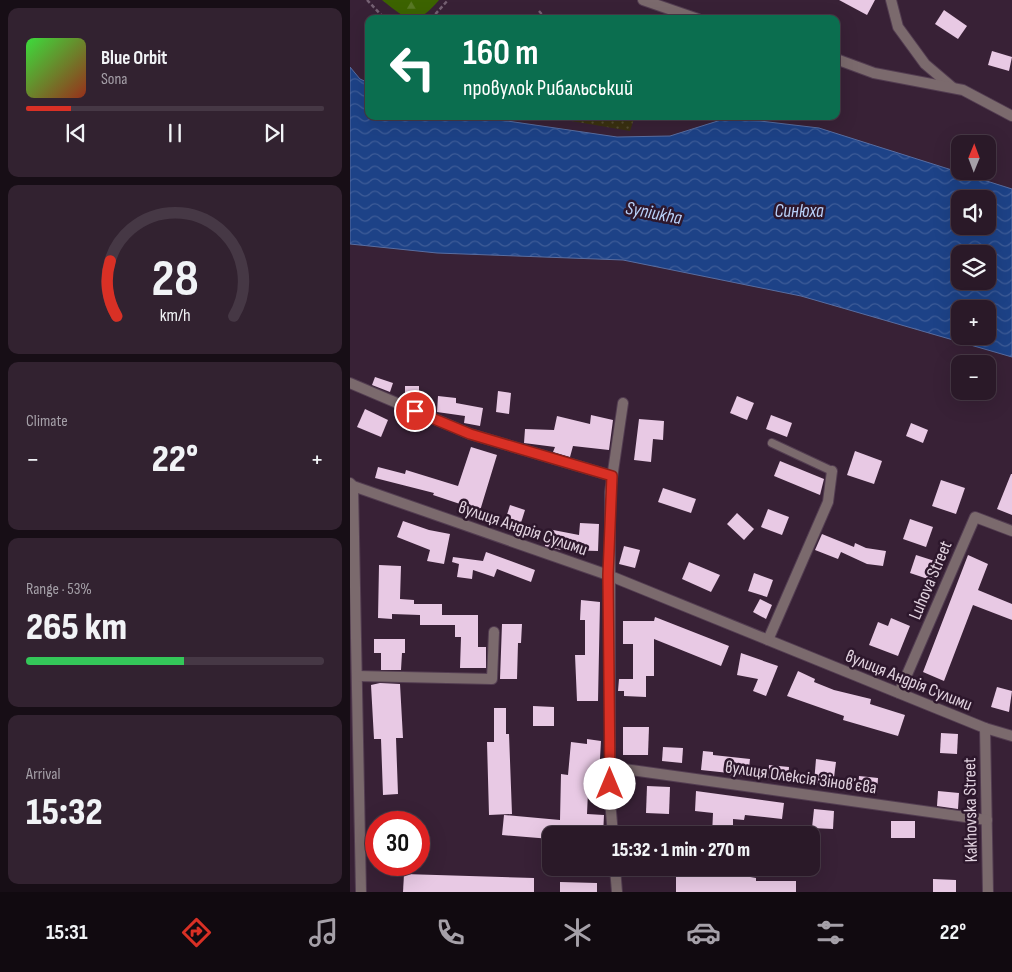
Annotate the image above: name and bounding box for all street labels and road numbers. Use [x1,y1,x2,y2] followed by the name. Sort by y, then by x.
[456,497,590,560] street label: вулиця Андрія Сулими
[904,537,957,623] street label: Luhova Street
[842,645,975,715] street label: вулиця Андрія Сулими
[724,756,878,799] street label: вулиця Олексія Зіновʼєва
[959,757,982,863] street label: Kakhovska Street

